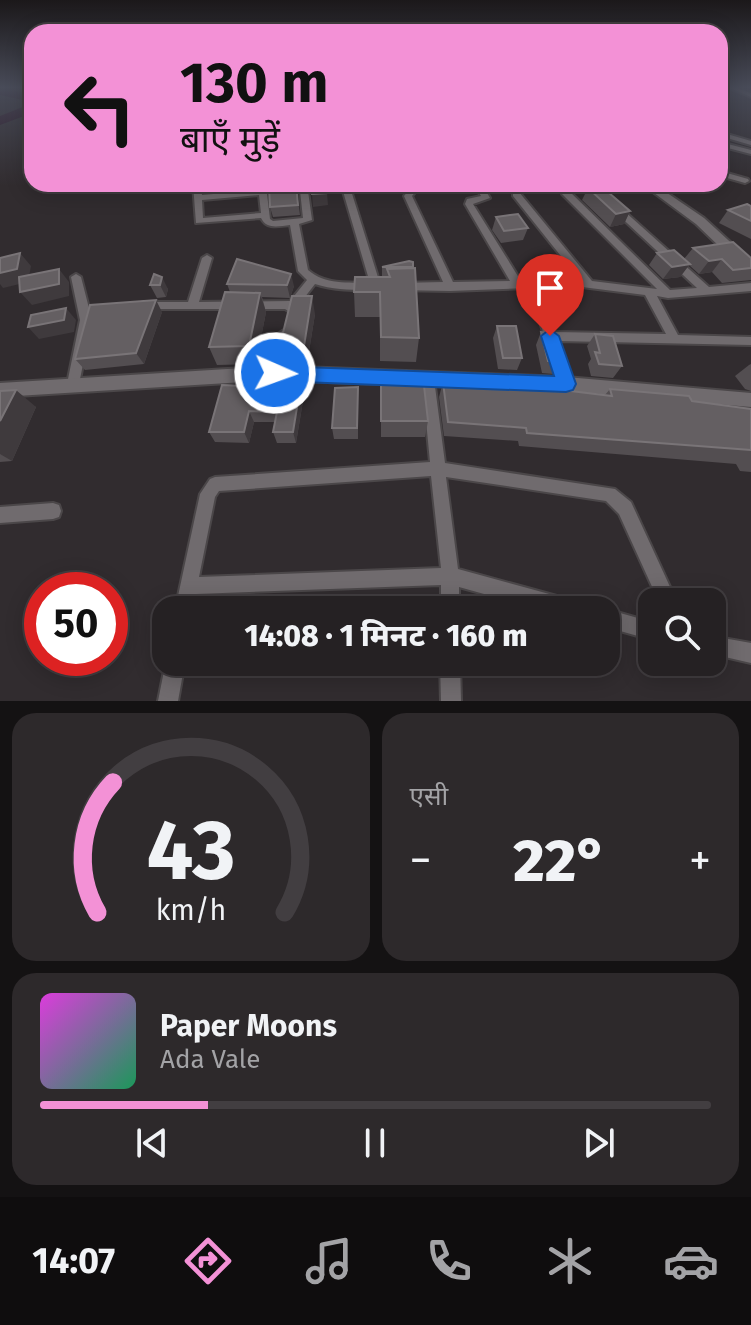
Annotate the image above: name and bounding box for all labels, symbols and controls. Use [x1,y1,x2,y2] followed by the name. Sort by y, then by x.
[180,50,328,117] text: 130 m
[48,56,152,160] icon: left
[180,118,280,162] text: बाएँ मुड़ें
[516,254,584,336] pin
[528,266,572,310] icon: arrive
[233,331,317,415] position arrow
[24,572,128,676] speed limit sign: 50
[638,588,726,676] map controls
[638,588,726,676] button: search
[245,618,527,654] text: 14:08 · 1 मिनट · 160 m
[410,781,448,812] text: एसी
[146,801,235,901] text: 43
[513,825,607,897] text: 22°
[410,834,432,887] text: −
[689,834,711,887] text: +
[155,893,226,928] text: km/h
[160,1008,337,1044] text: Paper Moons
[160,1044,260,1075] text: Ada Vale
[130,1121,174,1165] icon: previous
[353,1121,397,1165] icon: pause
[577,1121,621,1165] icon: next
[180,1233,236,1289] icon: directions
[301,1233,357,1289] icon: music
[421,1233,477,1289] icon: phone
[542,1233,598,1289] icon: climate
[663,1233,719,1289] icon: car
[32,1239,115,1283] text: 14:07

